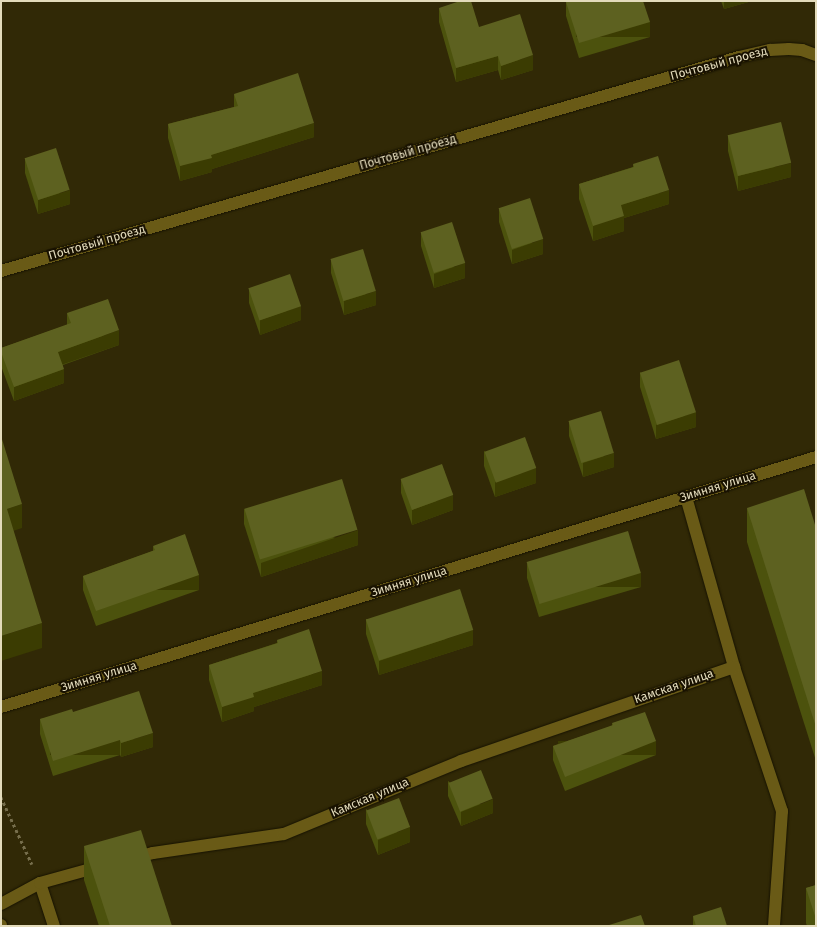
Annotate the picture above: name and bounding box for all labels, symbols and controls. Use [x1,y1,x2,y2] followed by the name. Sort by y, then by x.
[669,44,769,84] street label: Почтовый проезд
[358,132,458,174] street label: Почтовый проезд
[47,222,147,264] street label: Почтовый проезд
[678,469,758,505] street label: Зимняя улица
[369,564,449,600] street label: Зимняя улица
[59,659,139,695] street label: Зимняя улица
[632,667,716,707] street label: Камская улица
[329,775,411,821] street label: Камская улица

